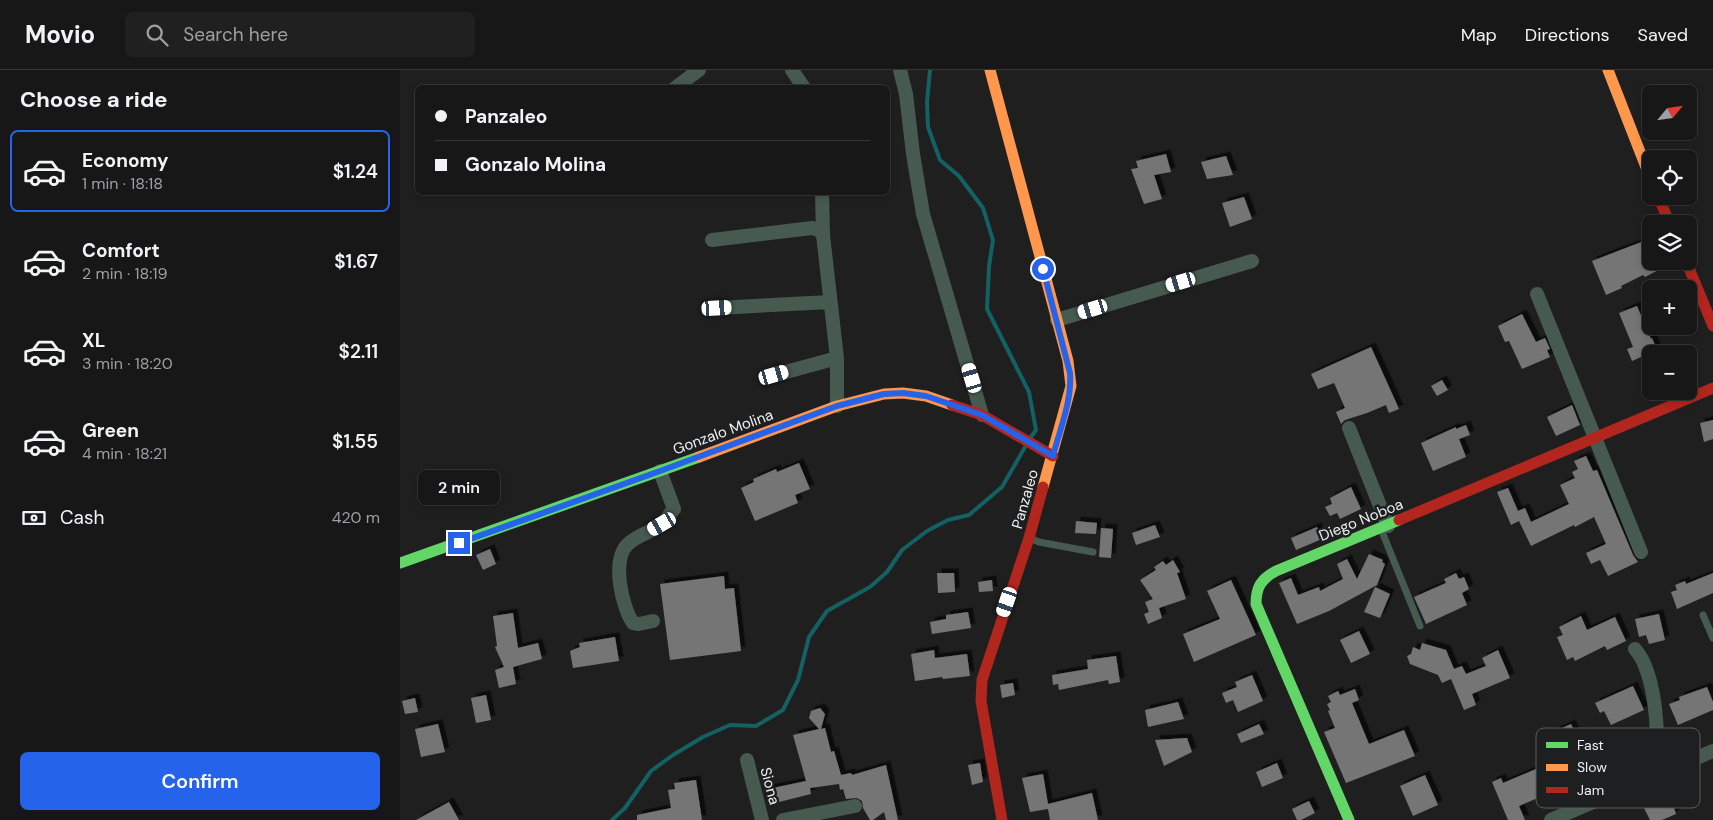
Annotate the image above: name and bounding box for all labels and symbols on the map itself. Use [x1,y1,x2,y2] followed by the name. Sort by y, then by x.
[1642,85,1698,140] north arrow
[1032,258,1054,280] route start
[1164,270,1197,294] car
[1076,297,1109,321] car
[701,300,732,316] car
[960,361,983,395] car
[757,364,790,386] car
[670,405,776,459] street label: Gonzalo Molina
[1007,467,1043,531] street label: Panzaleo
[418,470,500,506] callout: 2 min
[1316,494,1406,546] street label: Diego Noboa
[645,510,678,538] car
[448,532,470,554] route end
[995,585,1018,619] car
[1536,728,1700,808] legend
[1577,736,1604,754] text: Fast
[1577,758,1607,776] text: Slow
[755,765,785,807] street label: Siona
[1577,781,1604,799] text: Jam

